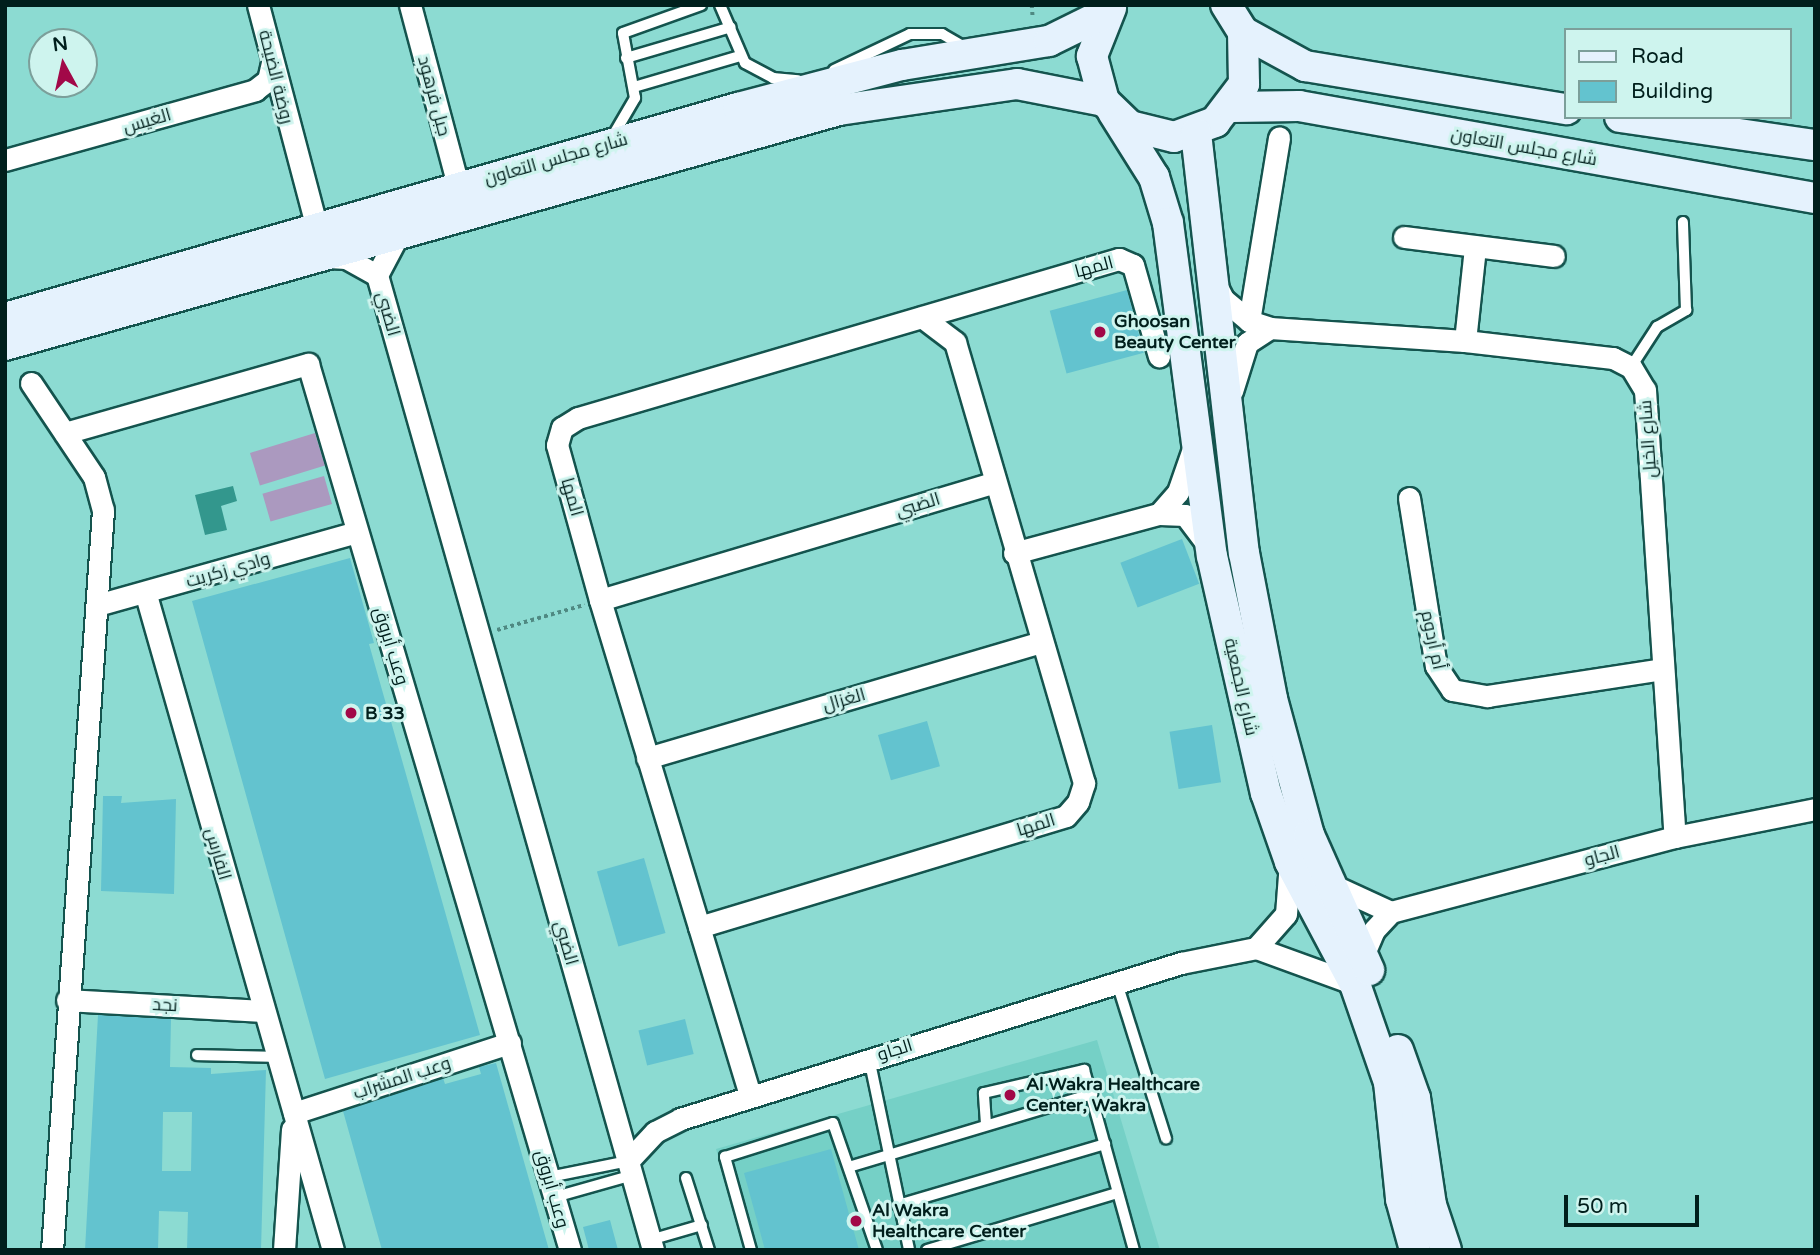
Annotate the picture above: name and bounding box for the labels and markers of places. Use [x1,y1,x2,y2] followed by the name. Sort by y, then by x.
[1114,311,1236,354] place label: Ghoosan Beauty Center
[1092,324,1108,340] marker: Ghoosan Beauty Center
[365,702,405,724] place label: B 33
[343,705,359,721] marker: B 33
[1026,1074,1200,1116] place label: Al Wakra Healthcare Center, Wakra
[1000,1085,1020,1105] marker: Al Wakra Healthcare Center, Wakra
[872,1200,1026,1242] place label: Al Wakra Healthcare Center
[846,1211,866,1231] marker: Al Wakra Healthcare Center

